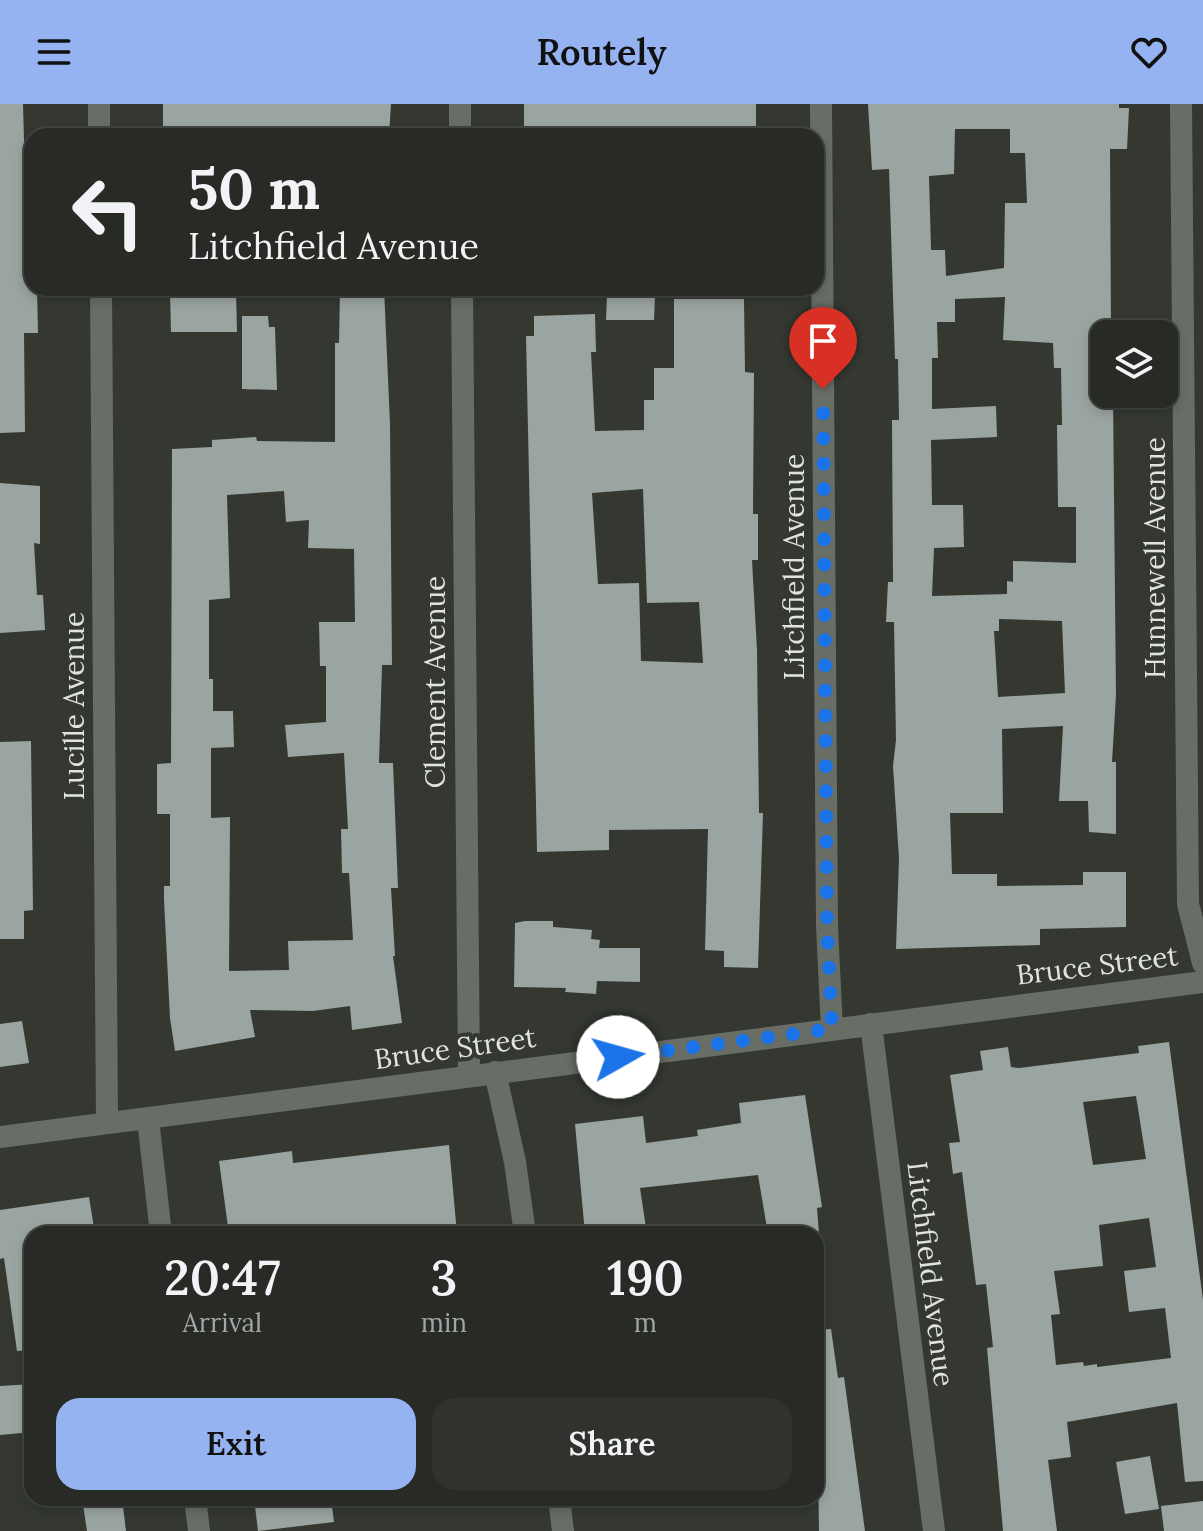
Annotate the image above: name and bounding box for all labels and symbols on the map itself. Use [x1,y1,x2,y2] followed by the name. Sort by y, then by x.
[789,307,857,389] pin
[1137,437,1173,679] street label: Hunnewell Avenue
[776,454,812,680] street label: Litchfield Avenue
[417,576,453,788] street label: Clement Avenue
[56,612,92,800] street label: Lucille Avenue
[1014,937,1180,993] street label: Bruce Street
[576,1015,660,1099] position arrow
[372,1019,538,1077] street label: Bruce Street
[899,1159,963,1389] street label: Litchfield Avenue

